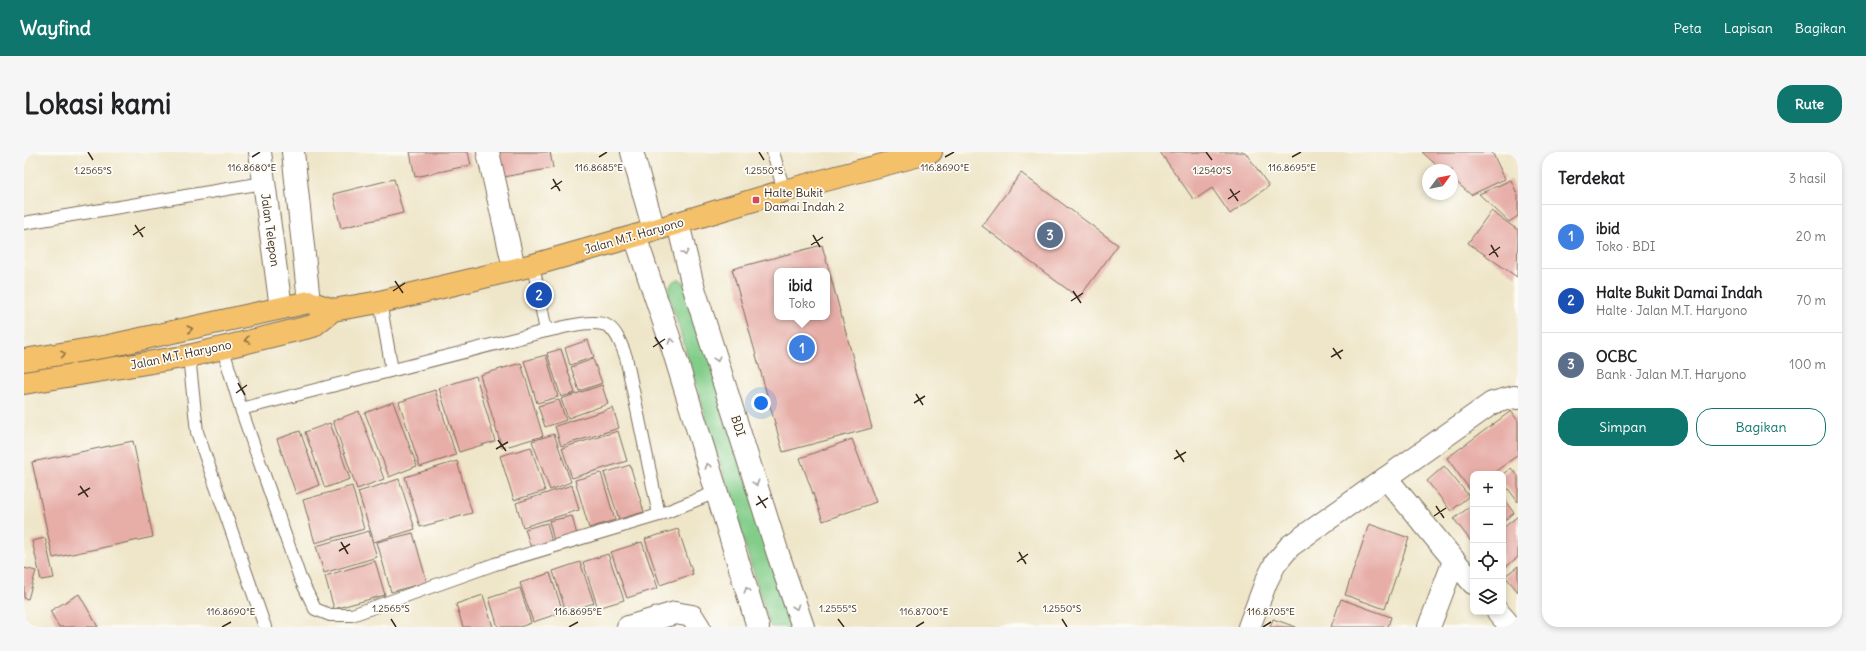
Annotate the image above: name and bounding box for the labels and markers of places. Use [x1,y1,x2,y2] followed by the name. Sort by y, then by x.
[764,185,845,214] place label: Halte Bukit Damai Indah 2
[751,195,761,205] marker: Halte Bukit Damai Indah 2
[1037,220,1063,250] pin: 3
[526,280,552,310] pin: 2
[789,333,815,363] pin: 1

